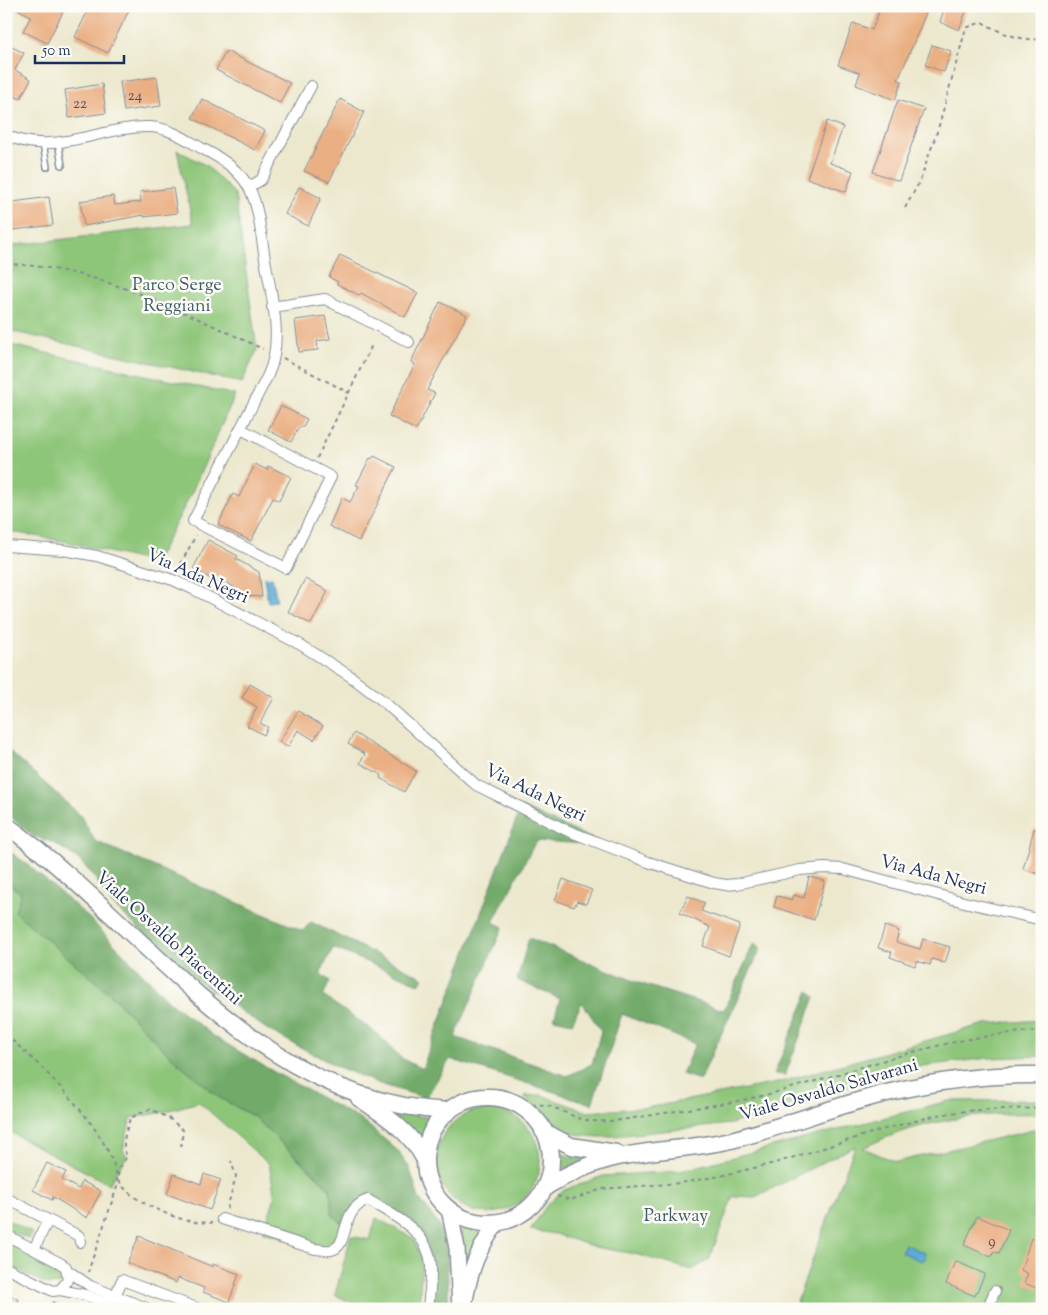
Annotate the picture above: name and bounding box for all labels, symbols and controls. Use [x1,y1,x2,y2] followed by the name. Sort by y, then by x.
[35,32,124,64] scale bar
[41,41,71,62] text: 50 m
[128,86,143,107] house number: 24
[73,94,87,115] house number: 22
[132,273,222,320] park label: Parco Serge Reggiani
[142,543,252,611] street label: Via Ada Negri
[480,758,590,830] street label: Via Ada Negri
[877,849,989,903] street label: Via Ada Negri
[89,866,247,1012] street label: Viale Osvaldo Piacentini
[737,1053,921,1129] street label: Viale Osvaldo Salvarani
[644,1204,708,1230] park label: Parkway
[988,1232,996,1253] house number: 9

